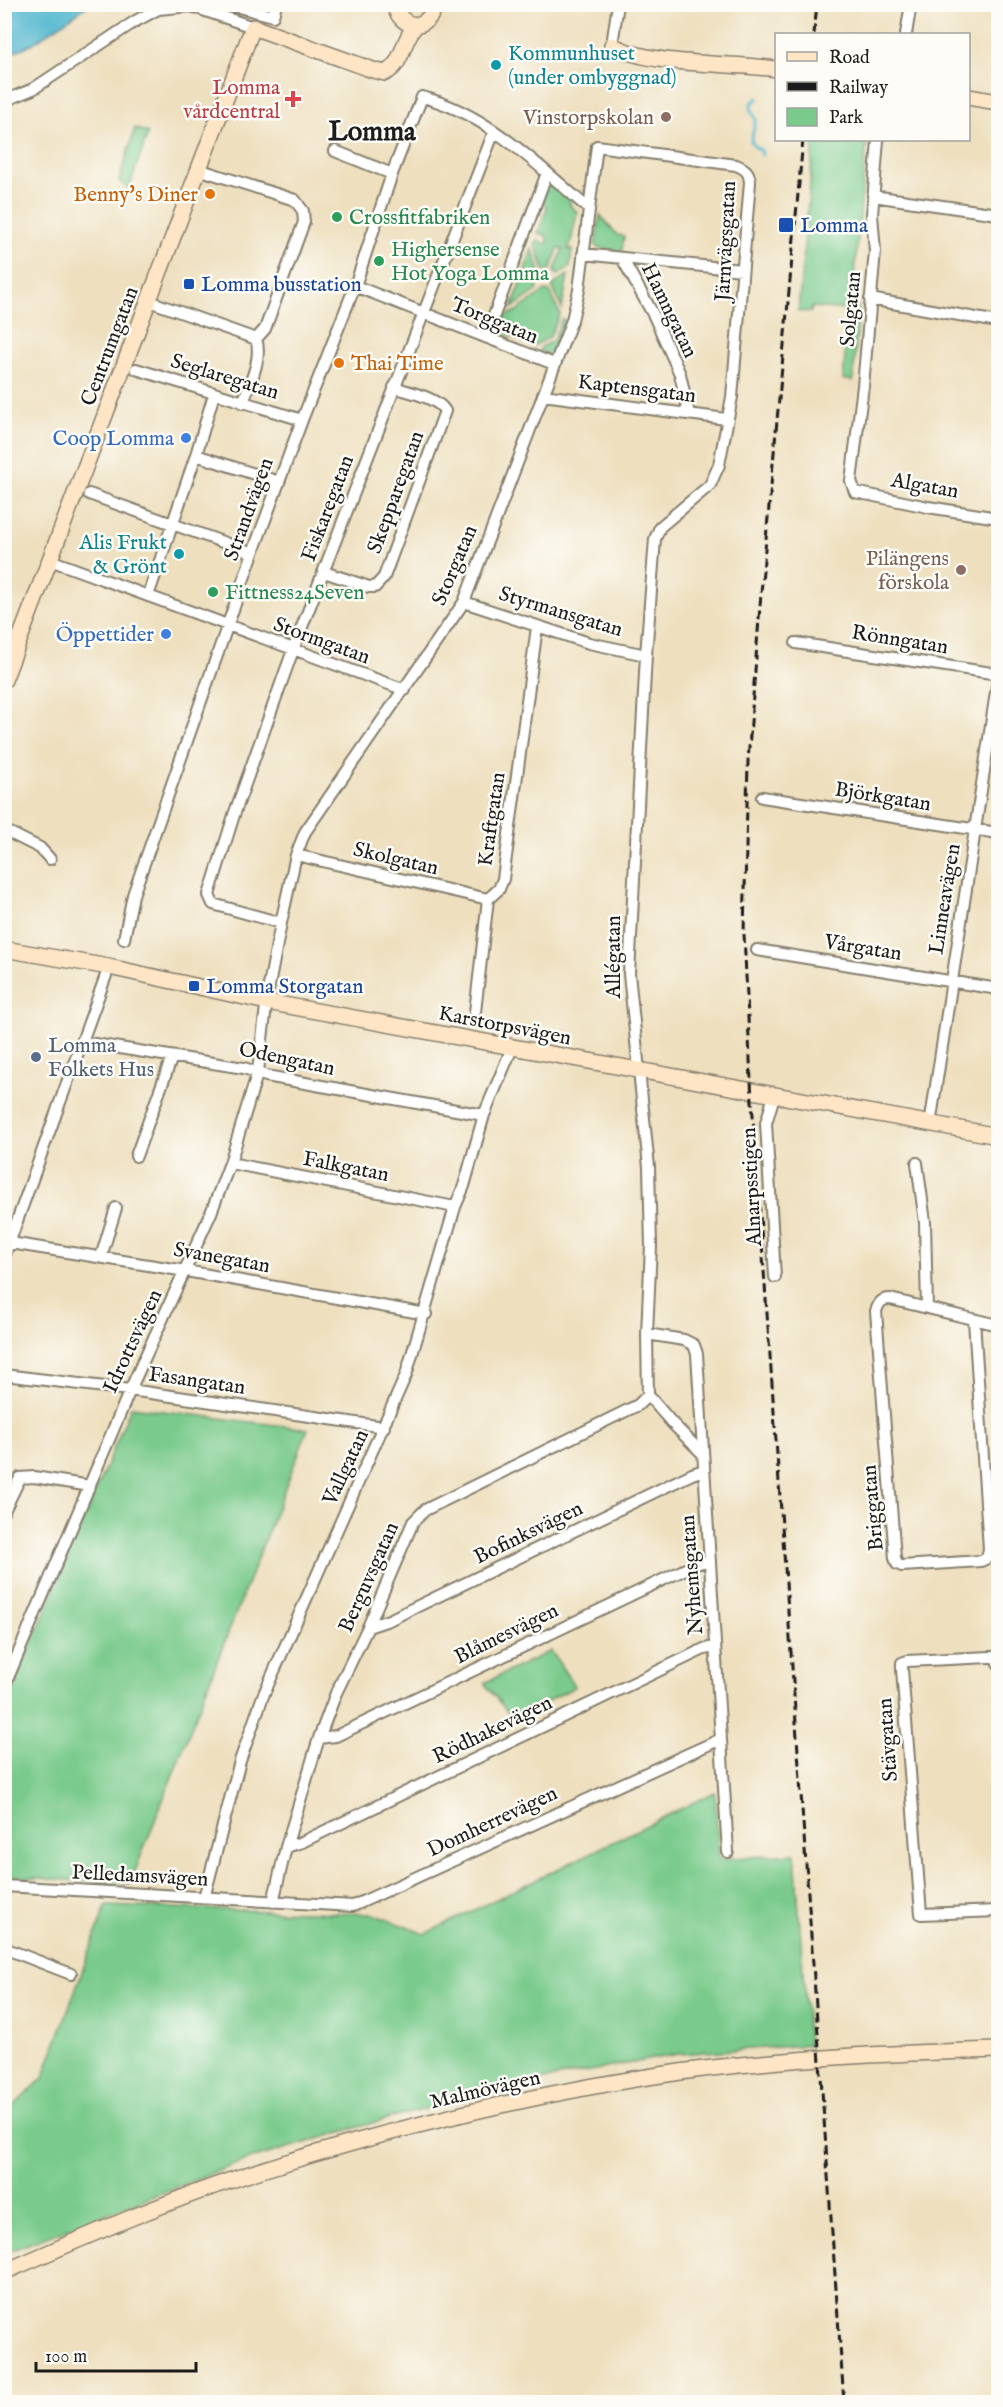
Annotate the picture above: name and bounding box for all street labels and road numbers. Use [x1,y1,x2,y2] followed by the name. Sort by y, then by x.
[710,180,743,304] street label: Järnvägsgatan
[634,259,703,363] street label: Hamngatan
[835,270,868,348] street label: Solgatan
[75,283,146,410] street label: Centrumgatan
[447,292,542,351] street label: Torggatan
[167,348,282,407] street label: Seglaregatan
[576,369,698,410] street label: Kaptensgatan
[362,427,431,558] street label: Skepparegatan
[296,451,361,566] street label: Fiskaregatan
[218,454,280,565] street label: Strandvägen
[888,467,961,506] street label: Algatan
[426,521,484,610] street label: Storgatan
[495,581,626,644] street label: Styrmansgatan
[269,611,374,671] street label: Stormgatan
[850,620,950,661] street label: Rönngatan
[473,770,512,868] street label: Kraftgatan
[833,777,933,818] street label: Björkgatan
[350,837,441,882] street label: Skolgatan
[923,842,968,957] street label: Linneavägen
[601,915,628,1000] street label: Allégatan
[821,929,903,968] street label: Vårgatan
[436,1000,573,1053] street label: Karstorpsvägen
[236,1036,337,1083] street label: Odengatan
[736,1127,769,1248] street label: Alnarpsstigen
[300,1146,391,1189] street label: Falkgatan
[171,1237,272,1280] street label: Svanegatan
[98,1285,169,1398] street label: Idrottsvägen
[147,1361,247,1402] street label: Fasangatan
[317,1425,376,1511] street label: Vallgatan
[856,1464,891,1552] street label: Briggatan
[470,1495,588,1571] street label: Bofinksvägen
[675,1514,710,1636] street label: Nyhemsgatan
[333,1518,406,1637] street label: Berguvsgatan
[450,1598,563,1671] street label: Blåmesvägen
[428,1690,557,1771] street label: Rödhakevägen
[872,1697,905,1783] street label: Stävgatan
[423,1780,562,1864] street label: Domherrevägen
[71,1859,209,1894] street label: Pelledamsvägen
[428,2065,543,2116] street label: Malmövägen

